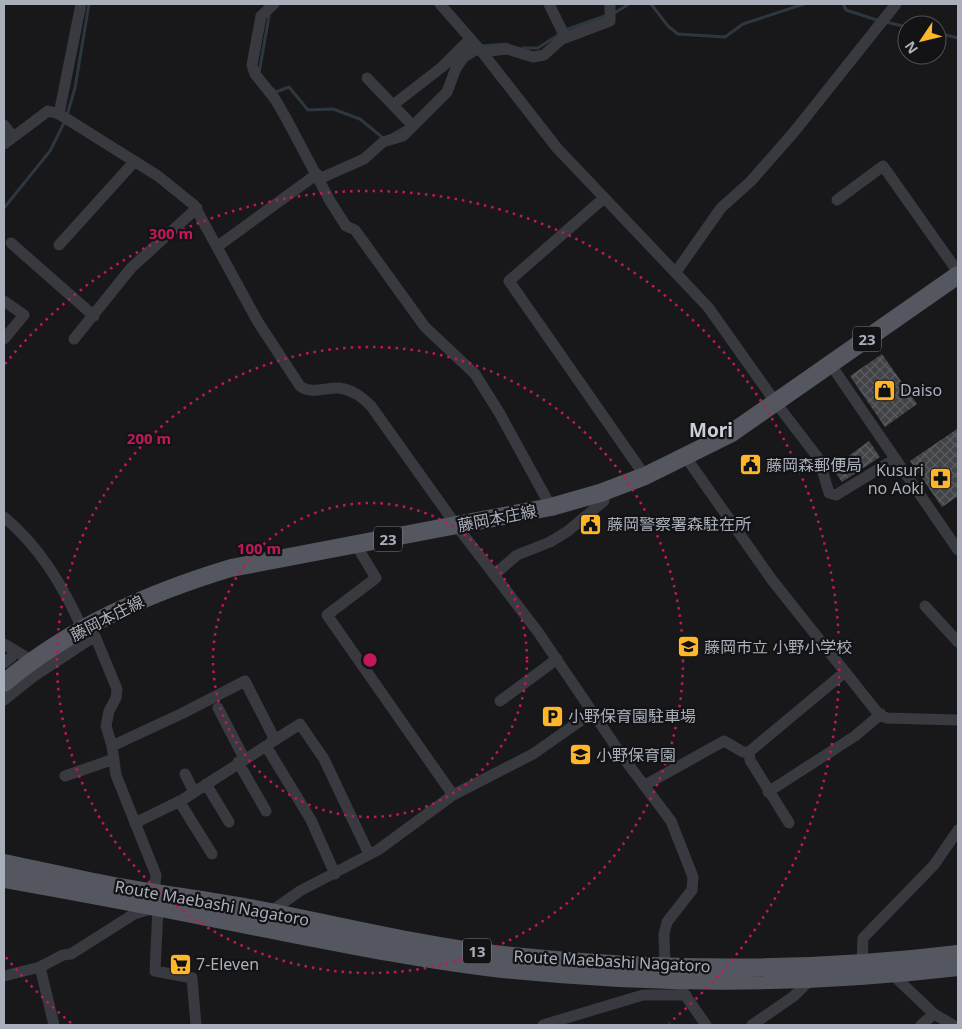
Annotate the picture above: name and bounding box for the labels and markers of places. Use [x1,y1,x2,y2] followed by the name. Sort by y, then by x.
[872,378,896,402] shop icon: Daiso
[900,379,942,401] place label: Daiso
[738,453,762,477] public building icon: 藤岡森郵便局
[766,454,862,476] place label: 藤岡森郵便局
[868,459,924,499] place label: Kusuri no Aoki
[928,467,952,491] pharmacy icon: Kusuri no Aoki
[579,512,603,536] public building icon: 藤岡警察署森駐在所
[607,513,751,535] place label: 藤岡警察署森駐在所
[676,635,700,659] school or university icon: 藤岡市立 小野小学校
[704,636,852,658] place label: 藤岡市立 小野小学校
[361,651,379,669] centre of rings
[540,704,564,728] parking icon: 小野保育園駐車場
[568,705,696,727] place label: 小野保育園駐車場
[568,743,592,767] school or university icon: 小野保育園
[596,744,676,766] place label: 小野保育園
[168,952,192,976] supermarket icon: 7-Eleven
[196,953,259,975] place label: 7-Eleven

